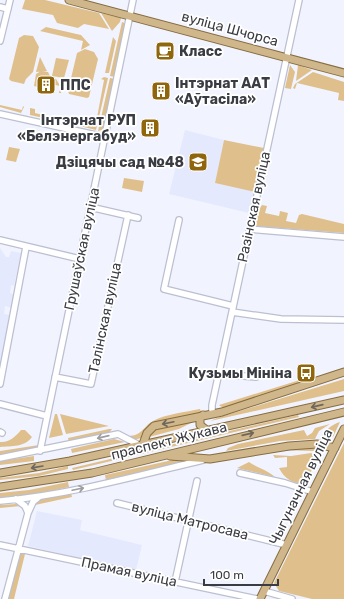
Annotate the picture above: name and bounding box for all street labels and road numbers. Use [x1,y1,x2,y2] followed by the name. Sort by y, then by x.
[180,8,280,50] street label: вуліца Шчорса
[234,150,274,264] street label: Разінская вуліца
[61,186,103,312] street label: Грушаўская вуліца
[85,261,125,375] street label: Талінская вуліца
[109,418,229,464] street label: праспект Жукава
[266,426,336,548] street label: Чыгуначная вуліца
[130,498,250,544] street label: вуліца Матросава
[80,554,178,590] street label: Прамая вуліца

